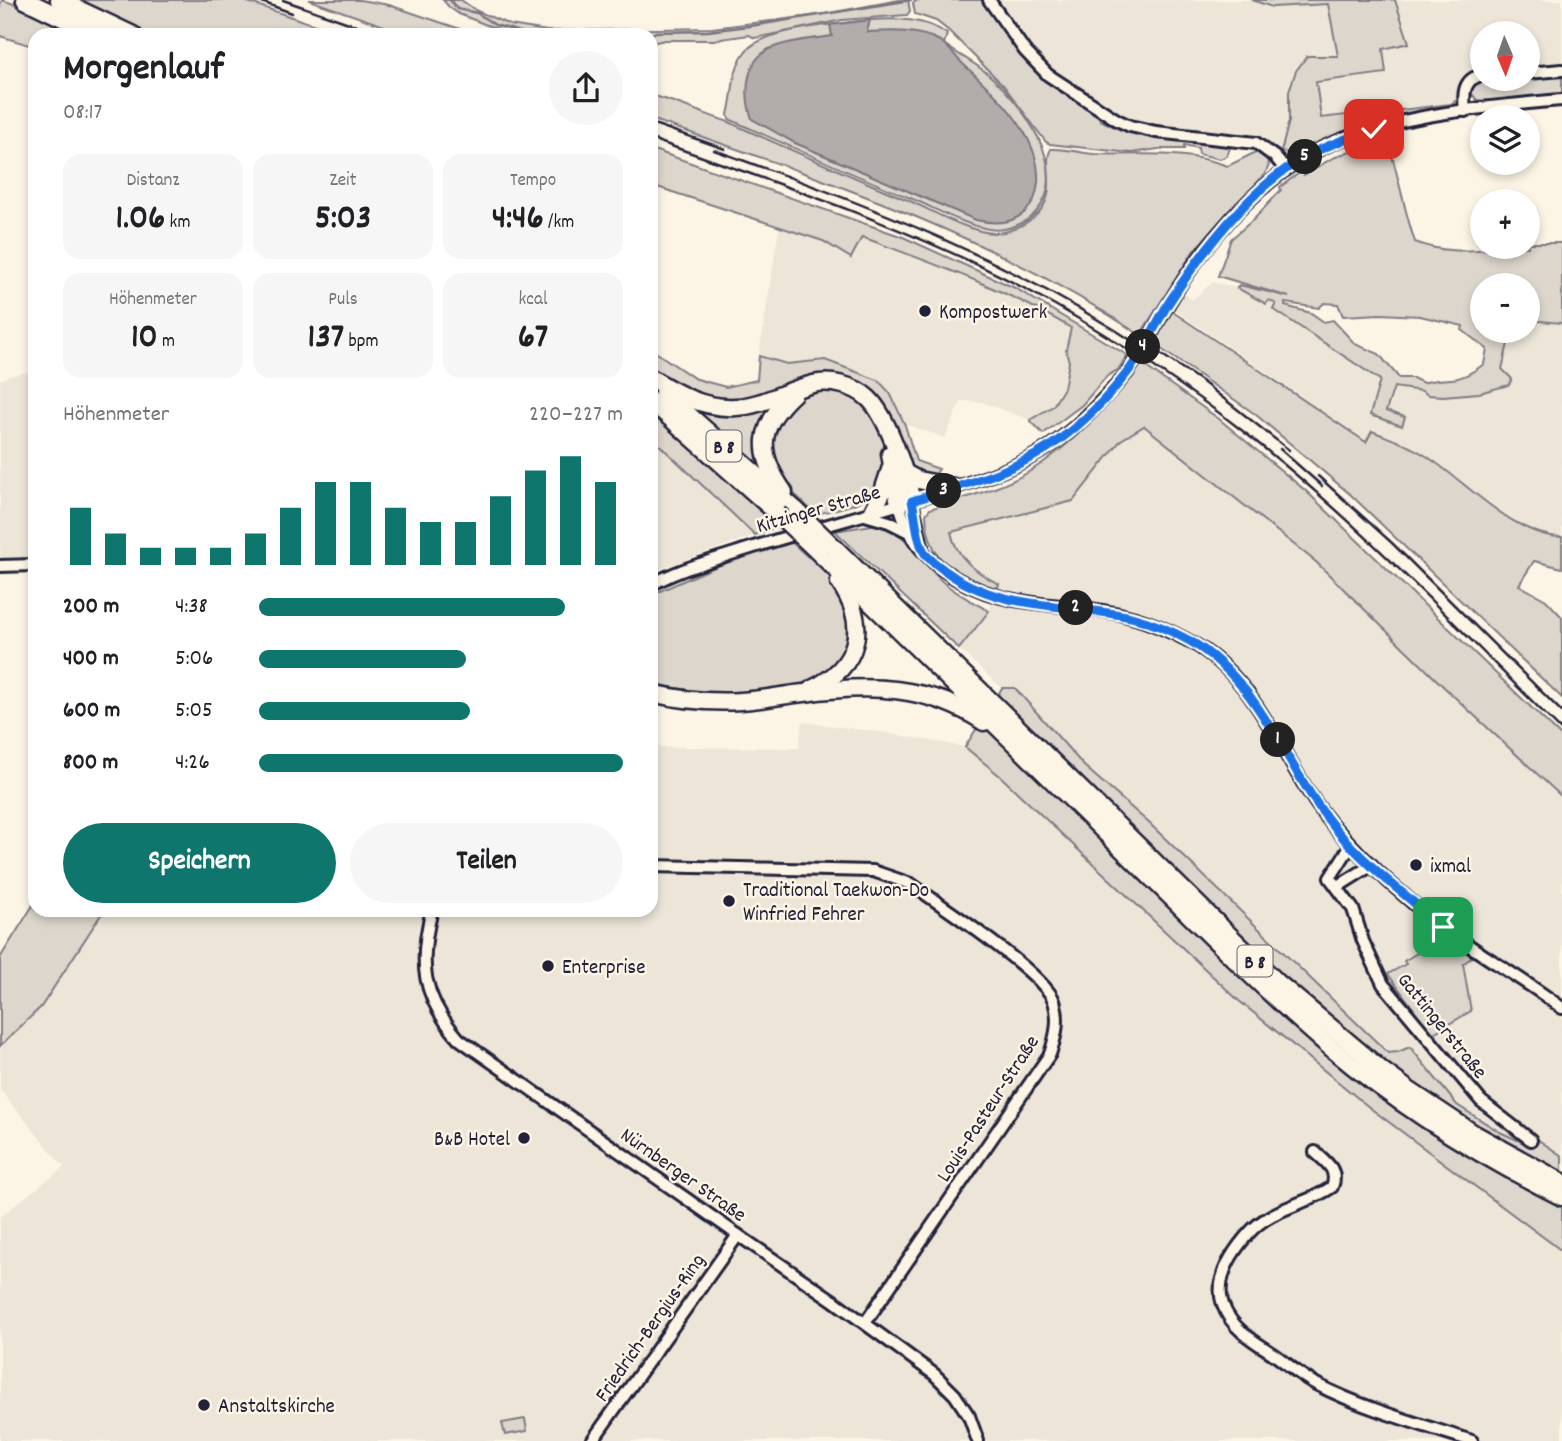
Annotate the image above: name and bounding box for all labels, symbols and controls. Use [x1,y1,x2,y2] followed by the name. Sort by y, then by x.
[1470,21,1540,91] north arrow
[1470,21,1540,343] map controls
[63,43,224,98] text: Morgenlauf
[549,51,623,125] button: share
[63,97,102,130] text: 08:17
[1344,99,1404,159] pin
[1470,105,1540,175] button: layers
[1355,110,1393,148] icon: check
[1288,140,1322,174] pin: 5
[1300,143,1309,170] text: 5
[126,168,180,195] text: Distanz
[329,168,357,195] text: Zeit
[510,168,556,195] text: Tempo
[1470,189,1540,259] button: +
[116,195,165,245] text: 1.06
[315,195,371,245] text: 5:03
[492,195,544,245] text: 4:46
[165,210,190,237] text: km
[544,210,574,237] text: /km
[1470,273,1540,343] button: −
[109,287,197,314] text: Höhenmeter
[328,287,358,314] text: Puls
[519,287,547,314] text: kcal
[939,299,1047,329] place label: Kompostwerk
[917,303,933,319] marker: Kompostwerk
[131,314,158,364] text: 10
[307,314,344,364] text: 137
[518,314,548,364] text: 67
[158,329,175,356] text: m
[344,329,379,356] text: bpm
[1126,330,1160,364] pin: 4
[1139,333,1146,360] text: 4
[63,399,169,432] text: Höhenmeter
[529,399,623,432] text: 220–227 m
[706,430,742,462] road number: B 8
[926,474,962,508] pin: 3
[939,477,948,504] text: 3
[753,479,884,543] street label: Kitzinger Straße
[1058,590,1094,626] pin: 2
[63,591,119,624] text: 200 m
[175,591,208,624] text: 4:38
[1071,594,1080,621] text: 2
[63,643,119,676] text: 400 m
[175,643,213,676] text: 5:06
[63,695,120,728] text: 600 m
[175,695,213,728] text: 5:05
[1260,722,1296,758] pin: 1
[1275,726,1280,753] text: 1
[63,747,118,780] text: 800 m
[175,747,210,780] text: 4:26
[63,823,336,903] button: Speichern
[350,823,623,903] button: Teilen
[1430,853,1471,883] place label: ixmal
[1408,857,1424,873] marker: ixmal
[743,877,929,931] place label: Traditional Taekwon-Do Winfried Fehrer
[721,893,737,909] marker: Traditional Taekwon-Do Winfried Fehrer
[1413,897,1473,957] pin
[1424,908,1462,946] icon: arrive
[1238,945,1272,976] road number: B 8
[562,954,645,984] place label: Enterprise
[540,958,556,974] marker: Enterprise
[1388,967,1493,1087] street label: Gattingerstraße
[931,1030,1048,1189] street label: Louis-Pasteur-Straße
[613,1122,751,1231] street label: Nürnberger Straße
[434,1126,510,1156] place label: B&B Hotel
[516,1130,532,1146] marker: B&B Hotel
[589,1248,714,1409] street label: Friedrich-Bergius-Ring
[218,1393,335,1423] place label: Anstaltskirche
[196,1397,212,1413] marker: Anstaltskirche

